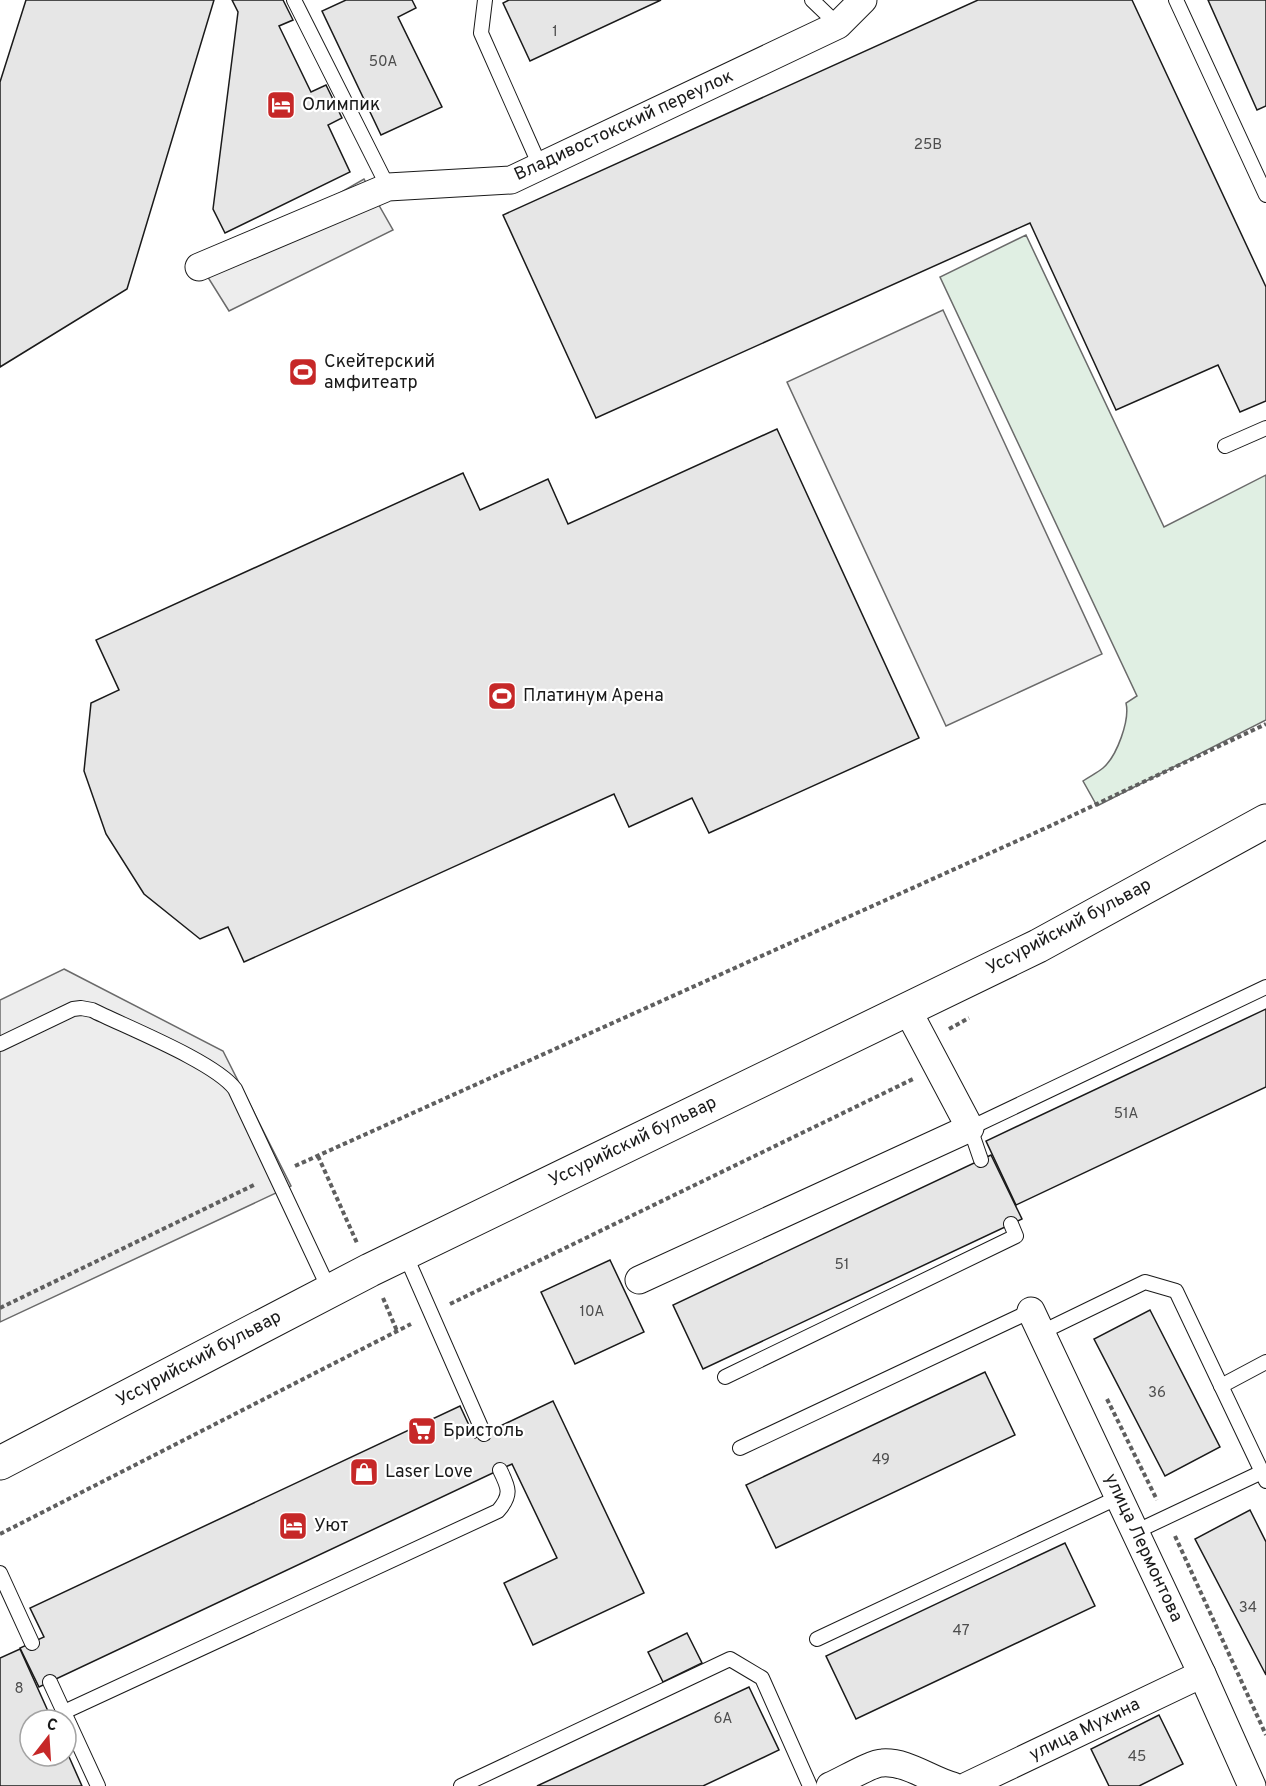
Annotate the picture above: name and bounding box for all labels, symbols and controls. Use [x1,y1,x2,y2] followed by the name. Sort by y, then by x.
[552,23,558,42] house number: 1
[369,53,397,72] house number: 50А
[511,65,737,187] street label: Владивостокский переулок
[265,89,297,121] hotel icon: Олимпик
[302,94,380,117] place label: Олимпик
[914,136,942,155] house number: 25В
[324,351,435,395] place label: Скейтерский амфитеатр
[287,356,319,388] sports icon: Скейтерский амфитеатр
[486,680,518,712] sports icon: Платинум Арена
[523,685,664,708] place label: Платинум Арена
[982,874,1156,980] street label: Уссурийский бульвар
[545,1091,721,1193] street label: Уссурийский бульвар
[1114,1105,1138,1124] house number: 51А
[835,1256,849,1275] house number: 51
[580,1303,604,1322] house number: 10А
[112,1306,286,1412] street label: Уссурийский бульвар
[1148,1384,1166,1403] house number: 36
[406,1415,438,1447] supermarket icon: Бристоль
[443,1420,524,1443] place label: Бристоль
[872,1451,890,1470] house number: 49
[348,1456,380,1488] shop icon: Laser Love
[385,1461,473,1484] place label: Laser Love
[1099,1470,1187,1626] street label: улица Лермонтова
[277,1510,309,1542] hotel icon: Уют
[314,1515,348,1538] place label: Уют
[1239,1599,1257,1618] house number: 34
[953,1622,970,1641] house number: 47
[14,1680,24,1699] house number: 8
[1026,1693,1144,1767] street label: улица Мухина
[18,1708,78,1768] north arrow
[714,1710,732,1729] house number: 6А
[44,1715,60,1737] text: С
[1128,1748,1146,1767] house number: 45

